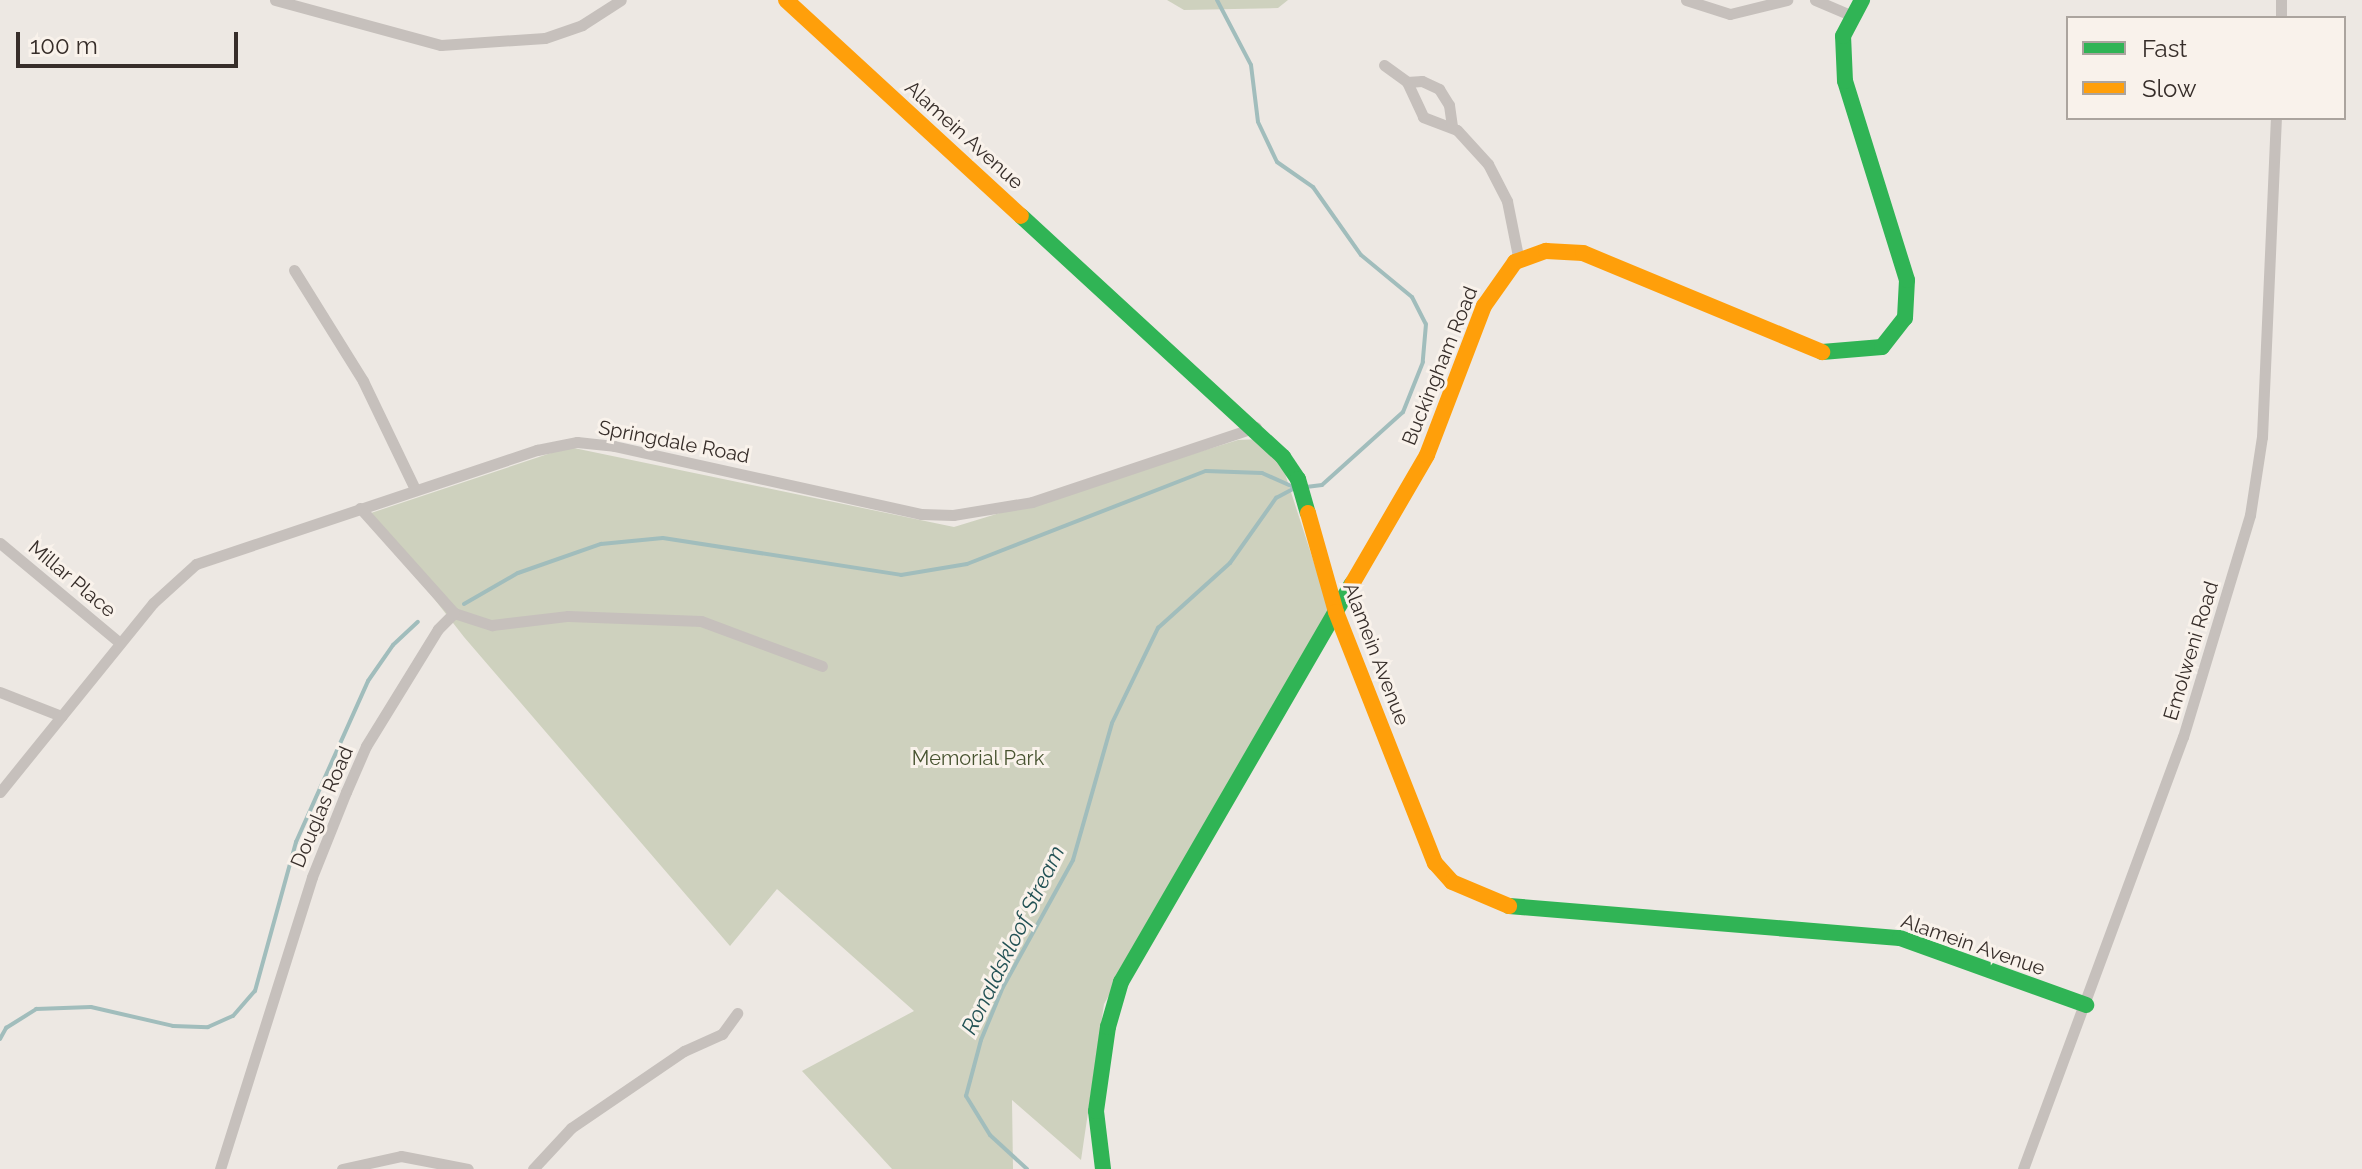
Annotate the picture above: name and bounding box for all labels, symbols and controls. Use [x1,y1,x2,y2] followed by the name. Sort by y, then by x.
[20,16,242,66] scale bar
[2066,16,2346,120] legend
[30,31,98,60] text: 100 m
[2142,34,2187,63] text: Fast
[2142,74,2196,103] text: Slow
[900,75,1028,195] street label: Alamein Avenue
[1397,283,1483,449] street label: Buckingham Road
[596,416,752,468] street label: Springdale Road
[23,535,121,623] street label: Millar Place
[1338,579,1414,729] street label: Alamein Avenue
[2158,579,2224,723] street label: Emolweni Road
[286,743,358,871] street label: Douglas Road
[911,746,1045,770] park label: Memorial Park
[956,841,1070,1039] water label: Ronaldskloof Stream
[1898,909,2048,981] street label: Alamein Avenue

